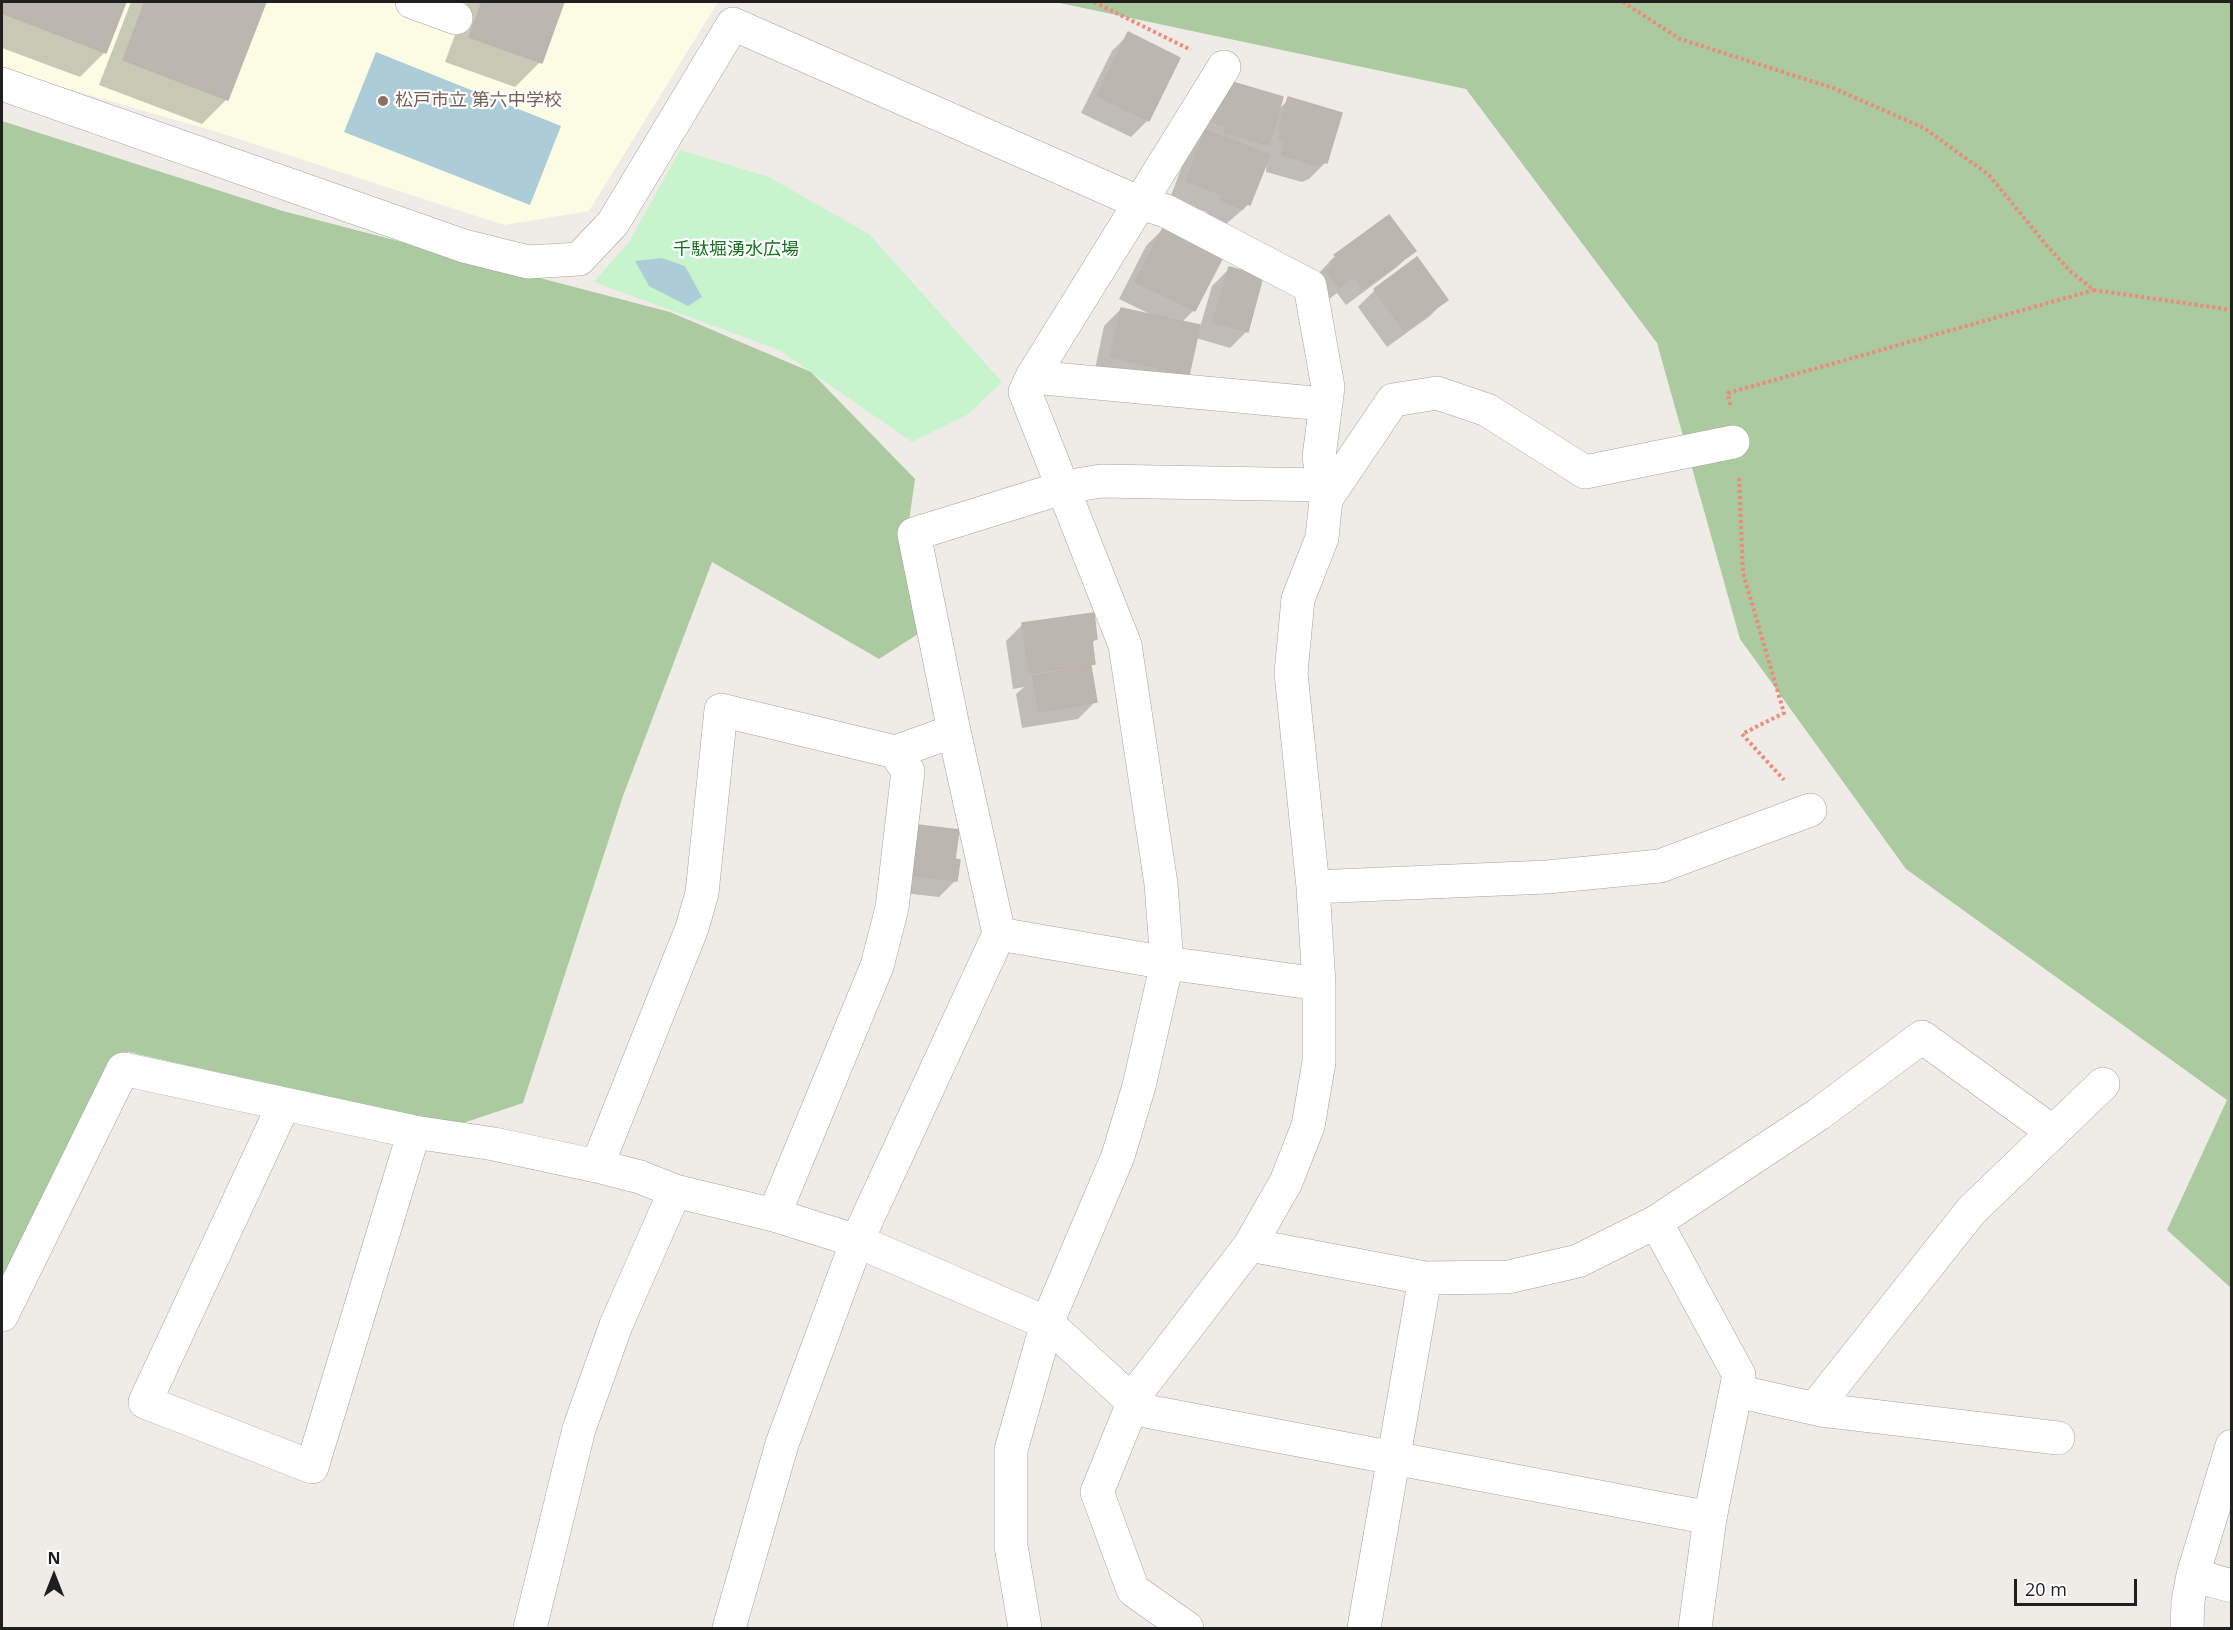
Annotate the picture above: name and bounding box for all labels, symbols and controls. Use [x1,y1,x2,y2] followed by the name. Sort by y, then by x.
[395,90,562,112] place label: 松戸市立 第六中学校
[376,94,390,108] marker: 松戸市立 第六中学校
[673,239,799,261] park label: 千駄堀湧水広場
[24,1546,84,1606] north arrow
[47,1547,61,1569] text: N
[2017,1567,2140,1605] scale bar
[2025,1577,2067,1601] text: 20 m

